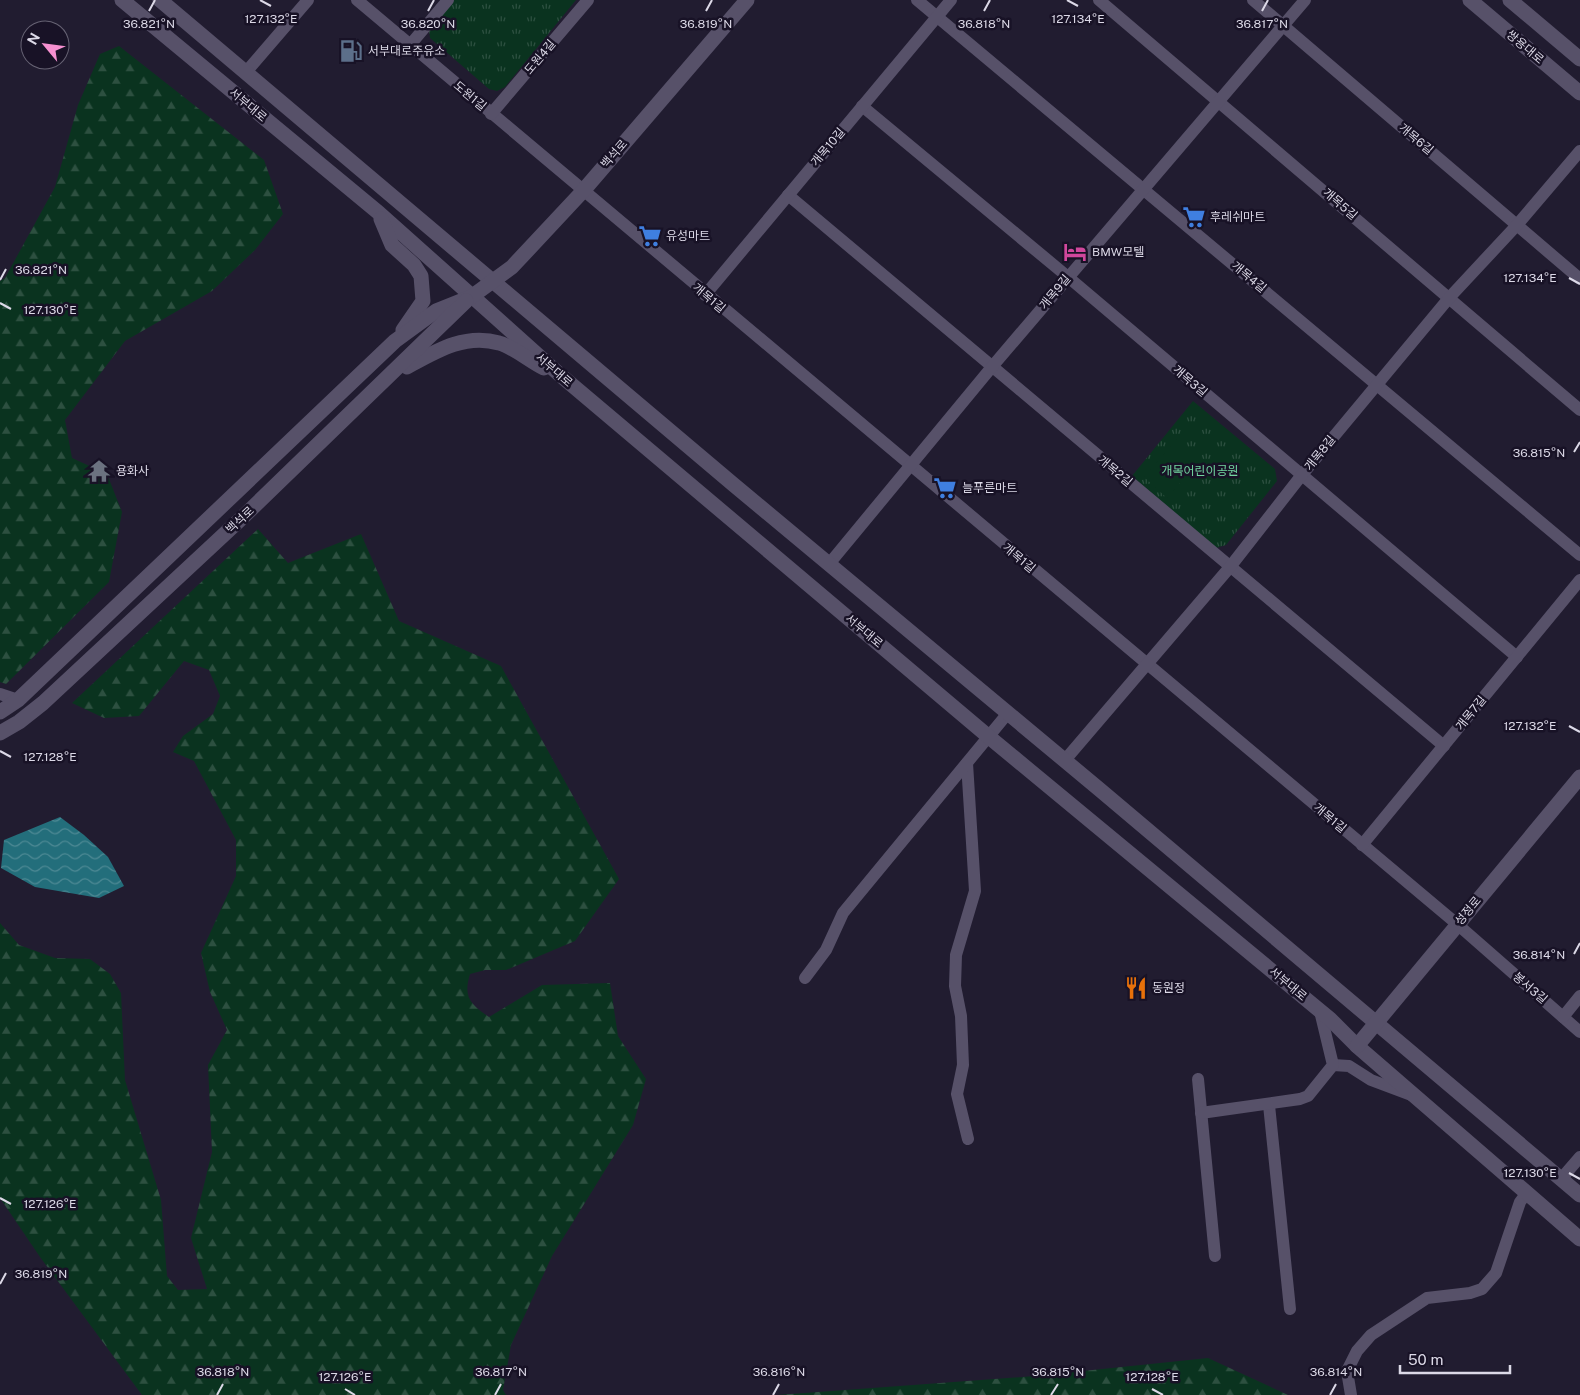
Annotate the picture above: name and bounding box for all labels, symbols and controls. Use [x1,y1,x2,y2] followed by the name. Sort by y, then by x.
[244,12,298,26] text: 127.132°E
[1051,12,1105,26] text: 127.134°E
[123,17,175,31] text: 36.821°N
[401,17,455,31] text: 36.820°N
[680,17,732,31] text: 36.819°N
[958,17,1010,31] text: 36.818°N
[1236,17,1288,31] text: 36.817°N
[20,20,70,70] north arrow
[1504,27,1546,67] street label: 쌍용대로
[24,30,43,47] text: N
[522,37,558,77] street label: 도원4길
[338,38,364,64] fuel station icon: 서부대로주유소
[368,44,445,58] place label: 서부대로주유소
[451,78,489,114] street label: 도원1길
[227,85,269,125] street label: 서부대로
[1396,121,1436,157] street label: 개목6길
[808,125,848,169] street label: 개목10길
[598,137,630,171] street label: 백석로
[1320,185,1360,223] street label: 개목5길
[1181,204,1207,230] supermarket icon: 후레쉬마트
[1210,210,1265,224] place label: 후레쉬마트
[637,223,663,249] supermarket icon: 유성마트
[666,229,710,243] place label: 유성마트
[1062,239,1088,265] hotel icon: BMW모텔
[1092,245,1144,259] place label: BMW모텔
[1229,259,1269,295] street label: 개목4길
[15,263,67,277] text: 36.821°N
[1503,271,1557,285] text: 127.134°E
[1037,272,1073,312] street label: 개목9길
[690,280,728,316] street label: 개목1길
[23,303,77,317] text: 127.130°E
[533,350,575,390] street label: 서부대로
[1170,362,1210,400] street label: 개목3길
[1302,433,1338,473] street label: 개목8길
[1513,446,1565,460] text: 36.815°N
[1095,453,1135,489] street label: 개목2길
[86,458,112,484] temple icon: 용화사
[116,464,149,478] place label: 용화사
[1161,464,1239,478] park label: 개목어린이공원
[932,475,958,501] supermarket icon: 늘푸른마트
[962,481,1017,495] place label: 늘푸른마트
[223,504,257,536] street label: 백석로
[1000,540,1038,576] street label: 개목1길
[843,611,885,651] street label: 서부대로
[1453,693,1489,733] street label: 개목7길
[1503,719,1557,733] text: 127.132°E
[23,750,77,764] text: 127.128°E
[1311,800,1349,836] street label: 개목1길
[1452,894,1484,928] street label: 성정로
[1513,948,1565,962] text: 36.814°N
[1267,964,1309,1004] street label: 서부대로
[1510,969,1550,1007] street label: 봉서3길
[1123,975,1149,1001] restaurant icon: 동원정
[1152,981,1185,995] place label: 동원정
[1503,1166,1557,1180] text: 127.130°E
[23,1197,77,1211] text: 127.126°E
[15,1267,67,1281] text: 36.819°N
[1400,1342,1510,1374] scale bar
[1408,1351,1443,1368] text: 50 m
[197,1365,249,1379] text: 36.818°N
[475,1365,527,1379] text: 36.817°N
[753,1365,805,1379] text: 36.816°N
[1032,1365,1084,1379] text: 36.815°N
[1310,1365,1362,1379] text: 36.814°N
[318,1370,372,1384] text: 127.126°E
[1125,1370,1179,1384] text: 127.128°E

